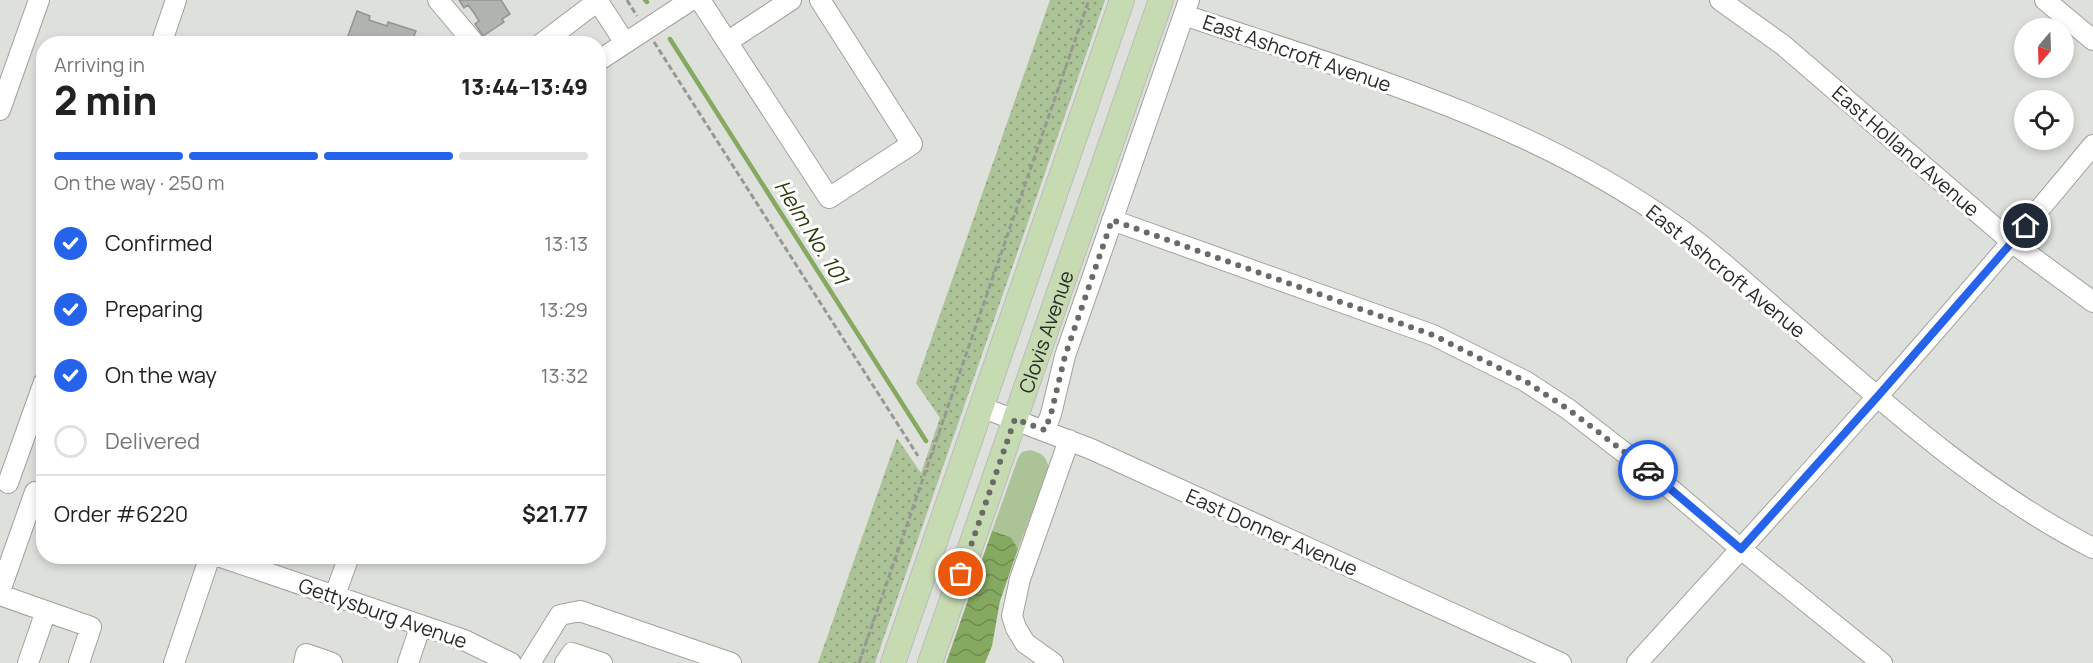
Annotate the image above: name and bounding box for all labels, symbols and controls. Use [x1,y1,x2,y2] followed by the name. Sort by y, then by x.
[1199,8,1395,98] street label: East Ashcroft Avenue
[2014,18,2074,78] north arrow
[2014,18,2074,150] map controls
[54,51,145,78] text: Arriving in
[461,72,588,102] text: 13:44–13:49
[54,73,157,127] text: 2 min
[1827,79,1985,223] street label: East Holland Avenue
[2014,90,2074,150] button: locate
[54,169,224,196] text: On the way · 250 m
[769,174,856,291] water label: Helm No. 101
[1641,198,1811,344] street label: East Ashcroft Avenue
[2000,200,2051,251] pin
[2009,209,2042,242] icon: home
[54,227,87,260] icon: check
[105,228,213,258] text: Confirmed
[544,230,588,257] text: 13:13
[1012,267,1079,397] street label: Clovis Avenue
[54,293,87,326] icon: check
[105,294,203,324] text: Preparing
[539,296,588,323] text: 13:29
[54,359,87,392] icon: check
[105,360,217,390] text: On the way
[541,362,588,389] text: 13:32
[105,426,200,456] text: Delivered
[1618,440,1678,500] courier
[1632,454,1665,487] icon: car
[1182,482,1362,582] street label: East Donner Avenue
[54,499,188,529] text: Order #6220
[522,499,588,529] text: $21.77
[935,548,986,599] pin
[944,557,977,590] icon: bag
[295,572,471,654] street label: Gettysburg Avenue

